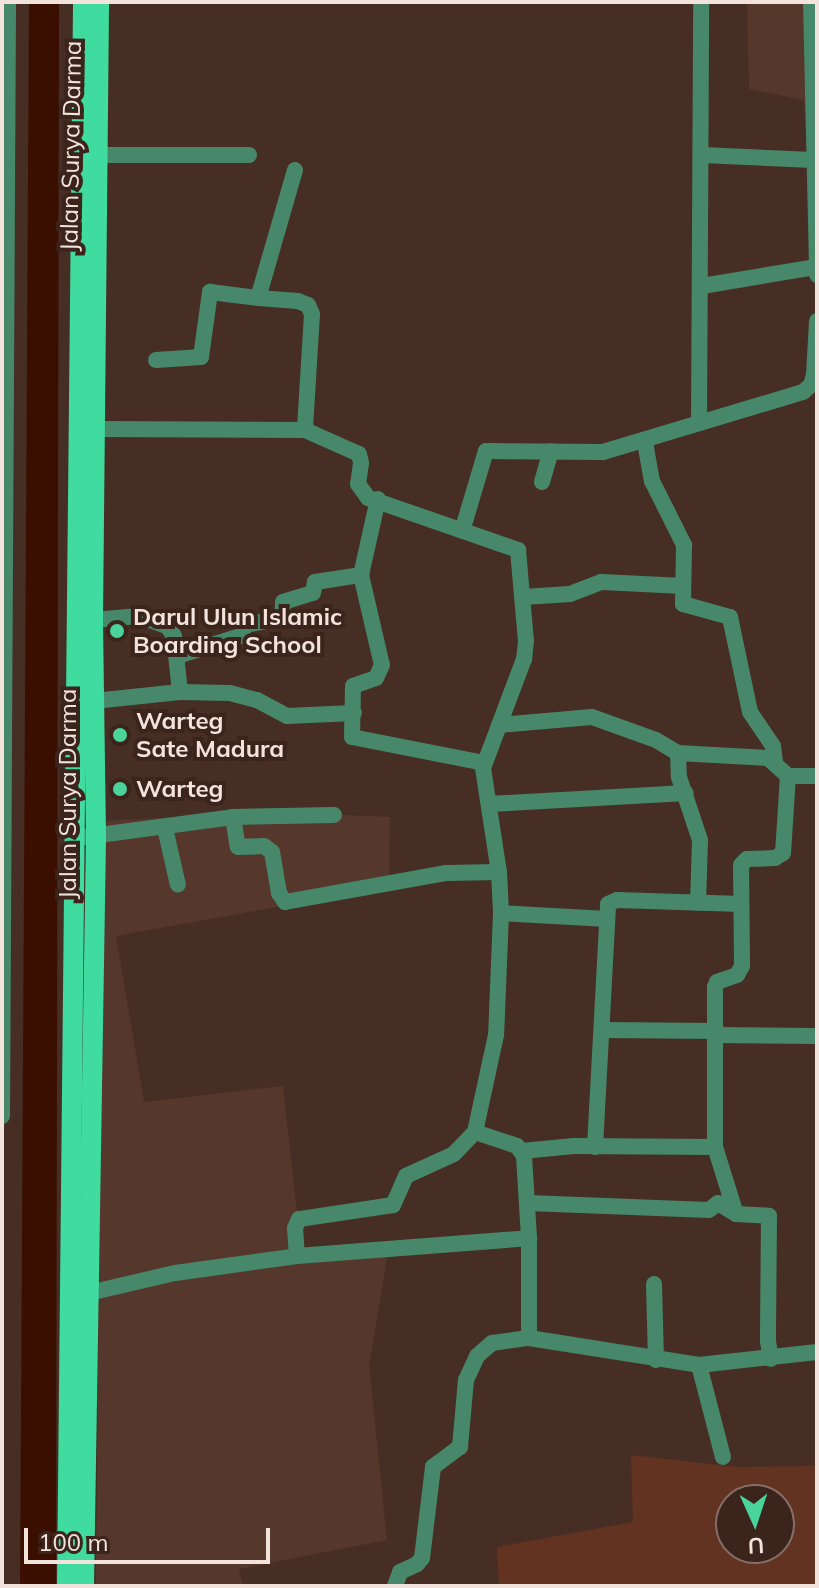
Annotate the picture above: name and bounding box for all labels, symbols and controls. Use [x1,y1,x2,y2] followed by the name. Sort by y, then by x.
[55,40,87,252] street label: Jalan Surya Darma
[133,603,342,659] place label: Darul Ulun Islamic Boarding School
[108,622,126,640] marker: Darul Ulun Islamic Boarding School
[54,689,82,899] street label: Jalan Surya Darma
[136,707,284,763] place label: Warteg Sate Madura
[111,726,129,744] marker: Warteg Sate Madura
[136,775,224,803] place label: Warteg
[111,780,129,798] marker: Warteg
[715,1484,795,1564] north arrow
[28,1512,274,1562] scale bar
[38,1527,109,1557] text: 100 m
[747,1532,765,1560] text: U

